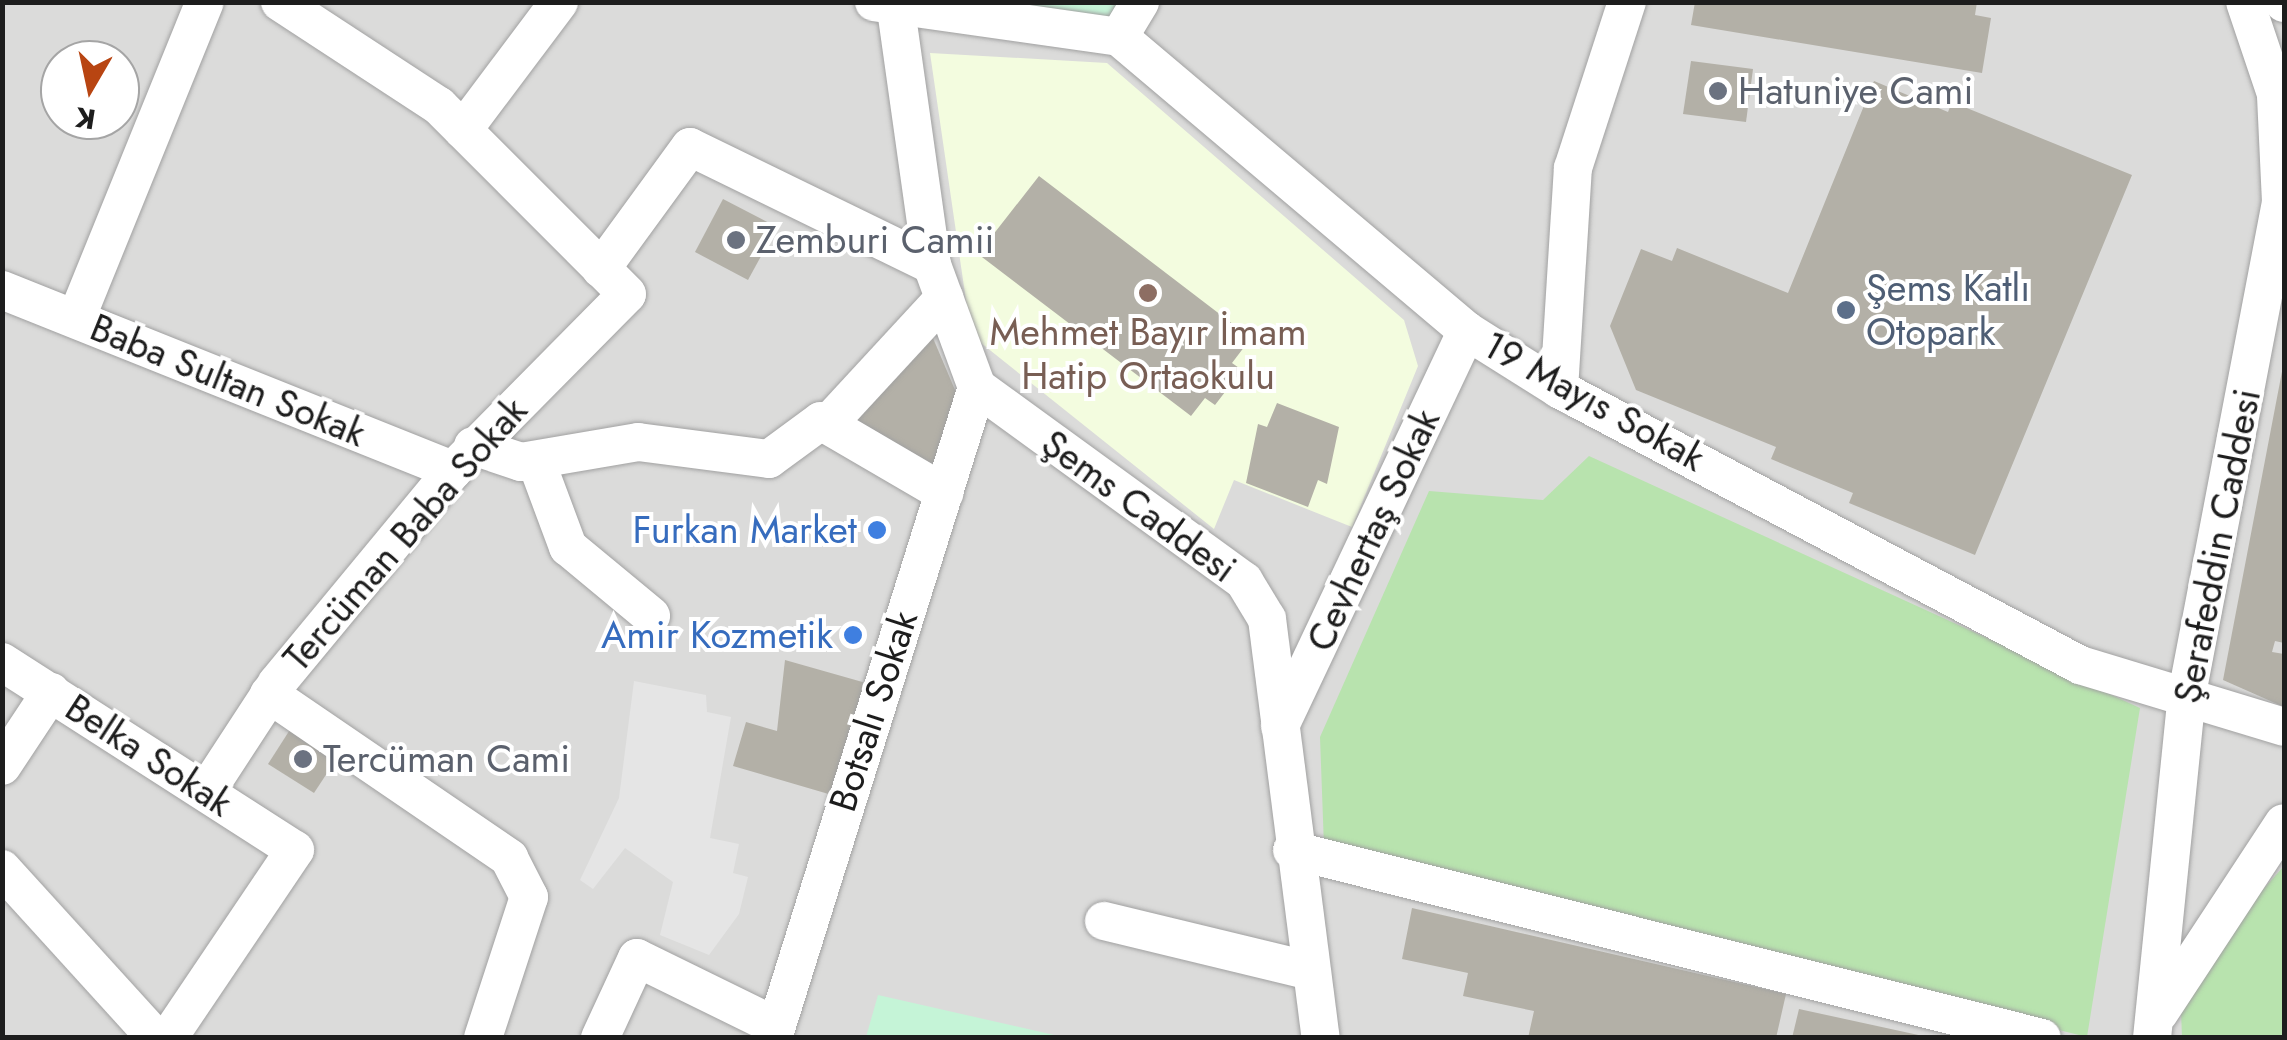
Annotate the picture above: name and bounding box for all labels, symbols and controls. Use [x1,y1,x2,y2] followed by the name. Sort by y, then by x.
[40,40,140,140] north arrow
[1738,68,1973,114] place label: Hatuniye Cami
[1707,80,1729,102] marker: Hatuniye Cami
[73,96,98,140] text: K
[756,217,994,263] place label: Zemburi Camii
[725,229,747,251] marker: Zemburi Camii
[1866,265,2030,354] place label: Şems Katlı Otopark
[1137,282,1159,304] marker: Mehmet Bayır İmam Hatip Ortaokulu
[1835,299,1857,321] marker: Şems Katlı Otopark
[84,304,372,456] street label: Baba Sultan Sokak
[989,309,1307,398] place label: Mehmet Bayır İmam Hatip Ortaokulu
[1475,321,1713,481] street label: 19 Mayıs Sokak
[2164,385,2270,707] street label: Şerafeddin Caddesi
[274,388,536,680] street label: Tercüman Baba Sokak
[1297,402,1449,658] street label: Cevhertaş Sokak
[1033,420,1245,592] street label: Şems Caddesi
[632,507,857,553] place label: Furkan Market
[866,519,888,541] marker: Furkan Market
[819,605,927,817] street label: Botsalı Sokak
[601,612,833,658] place label: Amir Kozmetik
[842,624,864,646] marker: Amir Kozmetik
[57,684,241,826] street label: Belka Sokak
[323,736,570,782] place label: Tercüman Cami
[292,748,314,770] marker: Tercüman Cami

